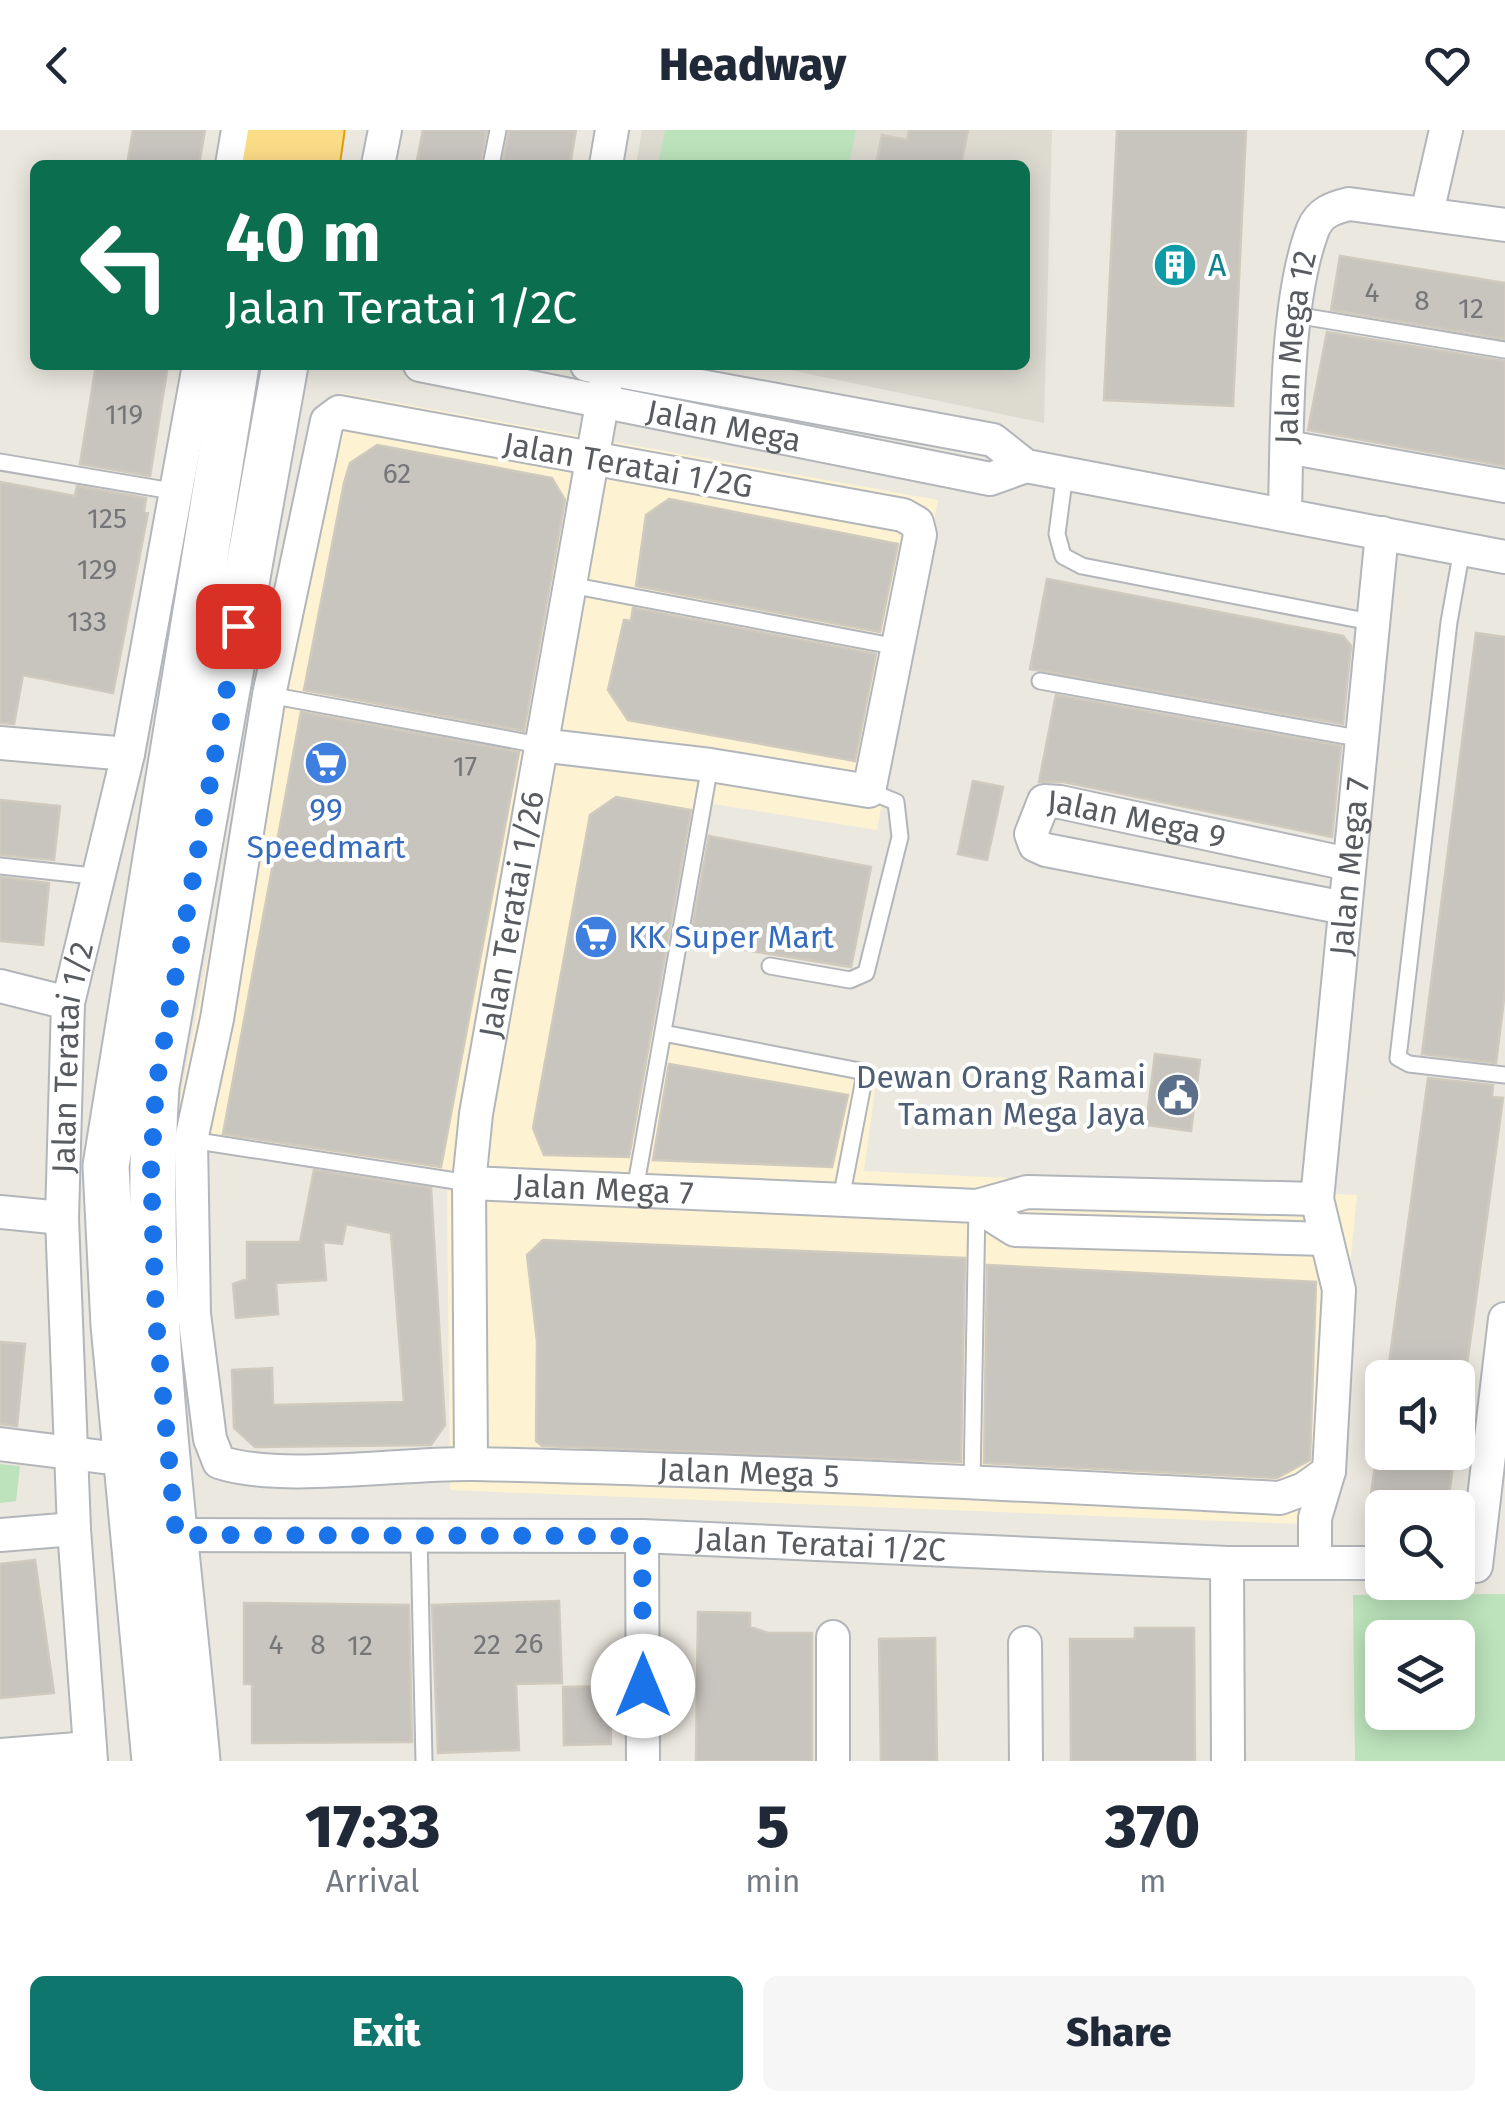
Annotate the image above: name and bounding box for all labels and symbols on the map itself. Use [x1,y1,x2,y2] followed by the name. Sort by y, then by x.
[1152,242,1198,288] building icon: A
[1208,246,1227,284] place label: A
[1267,246,1324,445] street label: Jalan Mega 12
[1365,276,1380,309] house number: 4
[1414,284,1430,317] house number: 8
[1458,292,1484,325] house number: 12
[643,392,804,460] street label: Jalan Mega
[105,398,143,431] house number: 119
[500,424,756,506] street label: Jalan Teratai 1/2G
[383,457,411,490] house number: 62
[87,502,127,535] house number: 125
[77,553,117,586] house number: 129
[196,584,281,669] pin
[67,605,107,638] house number: 133
[303,740,349,786] supermarket icon: 99 Speedmart
[453,750,477,783] house number: 17
[1322,775,1377,958] street label: Jalan Mega 7
[1046,782,1229,856] street label: Jalan Mega 9
[471,788,552,1041] street label: Jalan Teratai 1/26
[246,791,406,866] place label: 99 Speedmart
[573,914,619,960] supermarket icon: KK Super Mart
[628,918,834,956] place label: KK Super Mart
[44,938,101,1174] street label: Jalan Teratai 1/2
[856,1058,1146,1133] place label: Dewan Orang Ramai Taman Mega Jaya
[1155,1072,1201,1118] public building icon: Dewan Orang Ramai Taman Mega Jaya
[513,1166,694,1212] street label: Jalan Mega 7
[658,1450,840,1495] street label: Jalan Mega 5
[695,1519,947,1569] street label: Jalan Teratai 1/2C
[515,1627,543,1660] house number: 26
[269,1628,284,1661] house number: 4
[310,1628,326,1661] house number: 8
[473,1628,501,1661] house number: 22
[347,1629,373,1662] house number: 12
[591,1634,695,1738] position arrow

